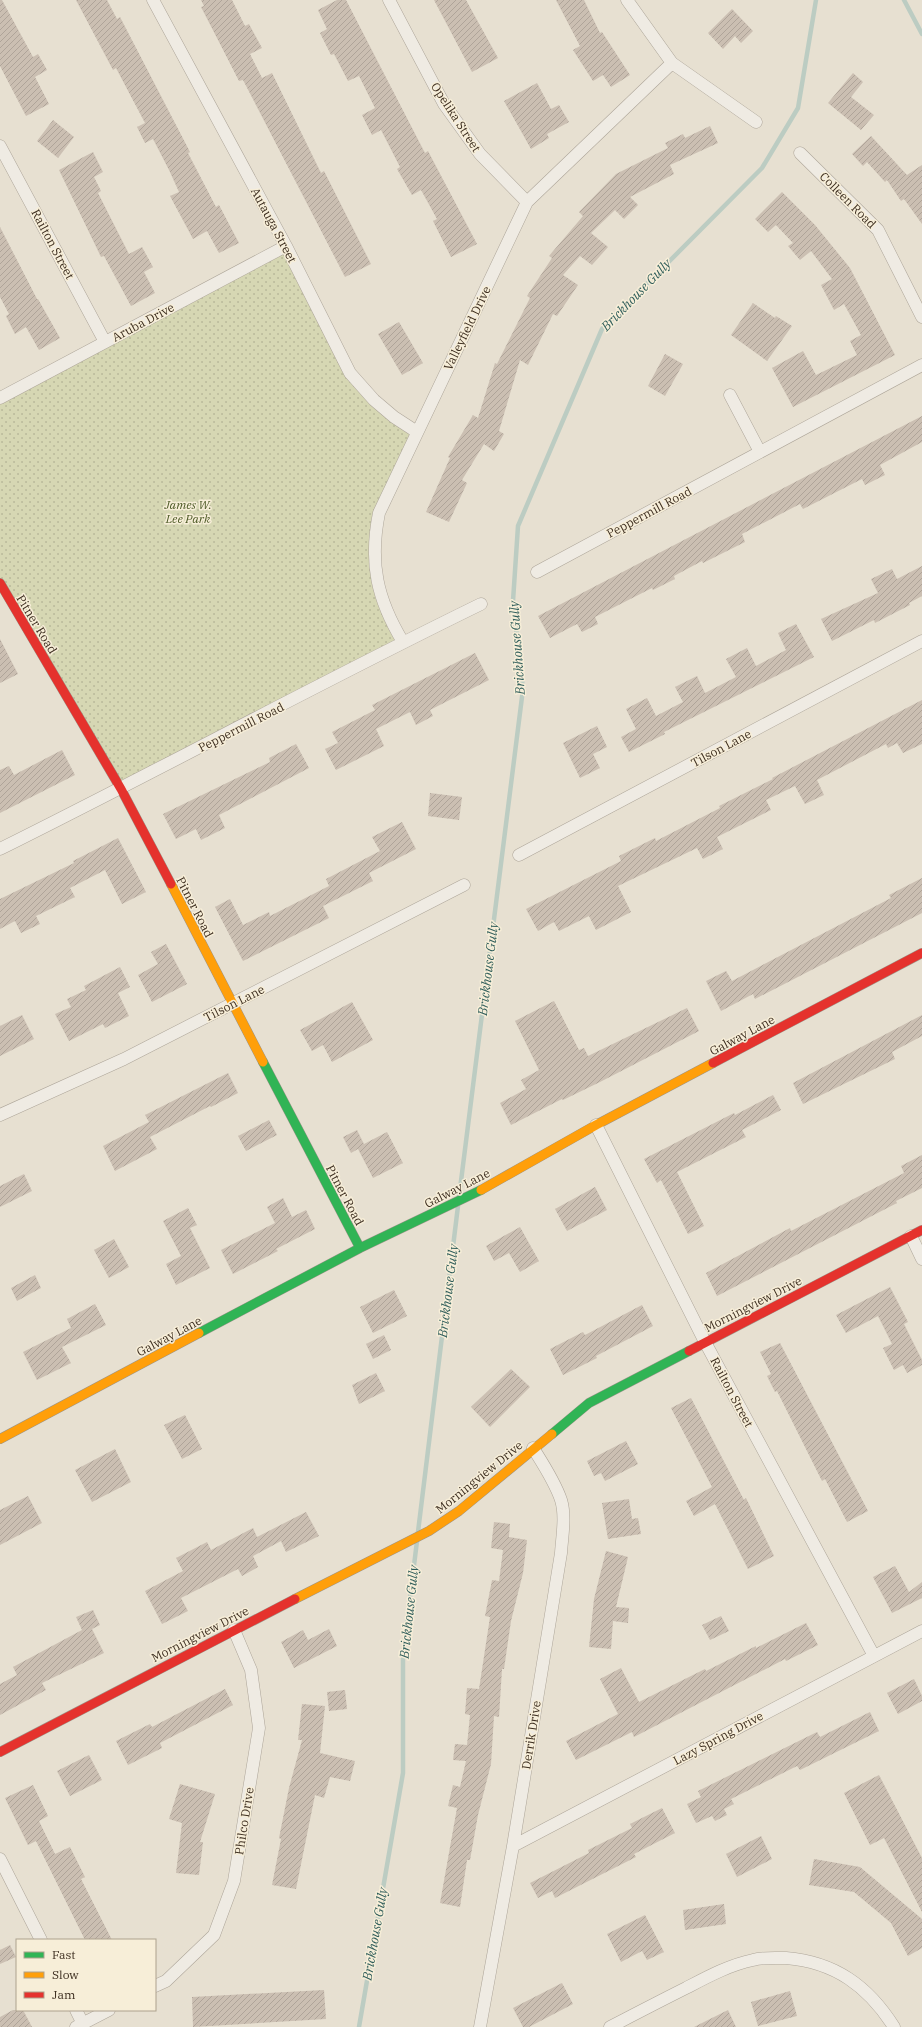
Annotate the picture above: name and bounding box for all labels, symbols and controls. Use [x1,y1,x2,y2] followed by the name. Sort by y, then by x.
[428,79,484,155] street label: Opelika Street
[817,169,879,231] street label: Colleen Road
[248,185,300,265] street label: Autauga Street
[28,206,78,282] street label: Railton Street
[597,255,675,335] water label: Brickhouse Gully
[440,283,494,373] street label: Valleyfield Drive
[109,299,177,345] street label: Aruba Drive
[604,483,694,541] street label: Peppermill Road
[163,497,212,526] park label: James W. Lee Park
[13,592,61,656] street label: Pitner Road
[505,600,529,696] water label: Brickhouse Gully
[196,699,286,755] street label: Peppermill Road
[688,726,754,770] street label: Tilson Lane
[173,874,217,940] street label: Pitner Road
[474,920,502,1018] water label: Brickhouse Gully
[201,981,267,1025] street label: Tilson Lane
[707,1012,777,1058] street label: Galway Lane
[323,1162,367,1228] street label: Pitner Road
[422,1165,492,1211] street label: Galway Lane
[434,1242,462,1340] water label: Brickhouse Gully
[702,1273,804,1335] street label: Morningview Drive
[134,1313,204,1359] street label: Galway Lane
[707,1354,757,1430] street label: Railton Street
[433,1437,525,1517] street label: Morningview Drive
[396,1563,422,1661] water label: Brickhouse Gully
[149,1603,251,1665] street label: Morningview Drive
[518,1700,544,1770] street label: Derrik Drive
[670,1708,766,1768] street label: Lazy Spring Drive
[231,1786,257,1856] street label: Philco Drive
[358,1885,392,1983] water label: Brickhouse Gully
[16,1939,156,2011] legend
[52,1947,76,1962] text: Fast
[52,1967,79,1982] text: Slow
[52,1987,76,2002] text: Jam

